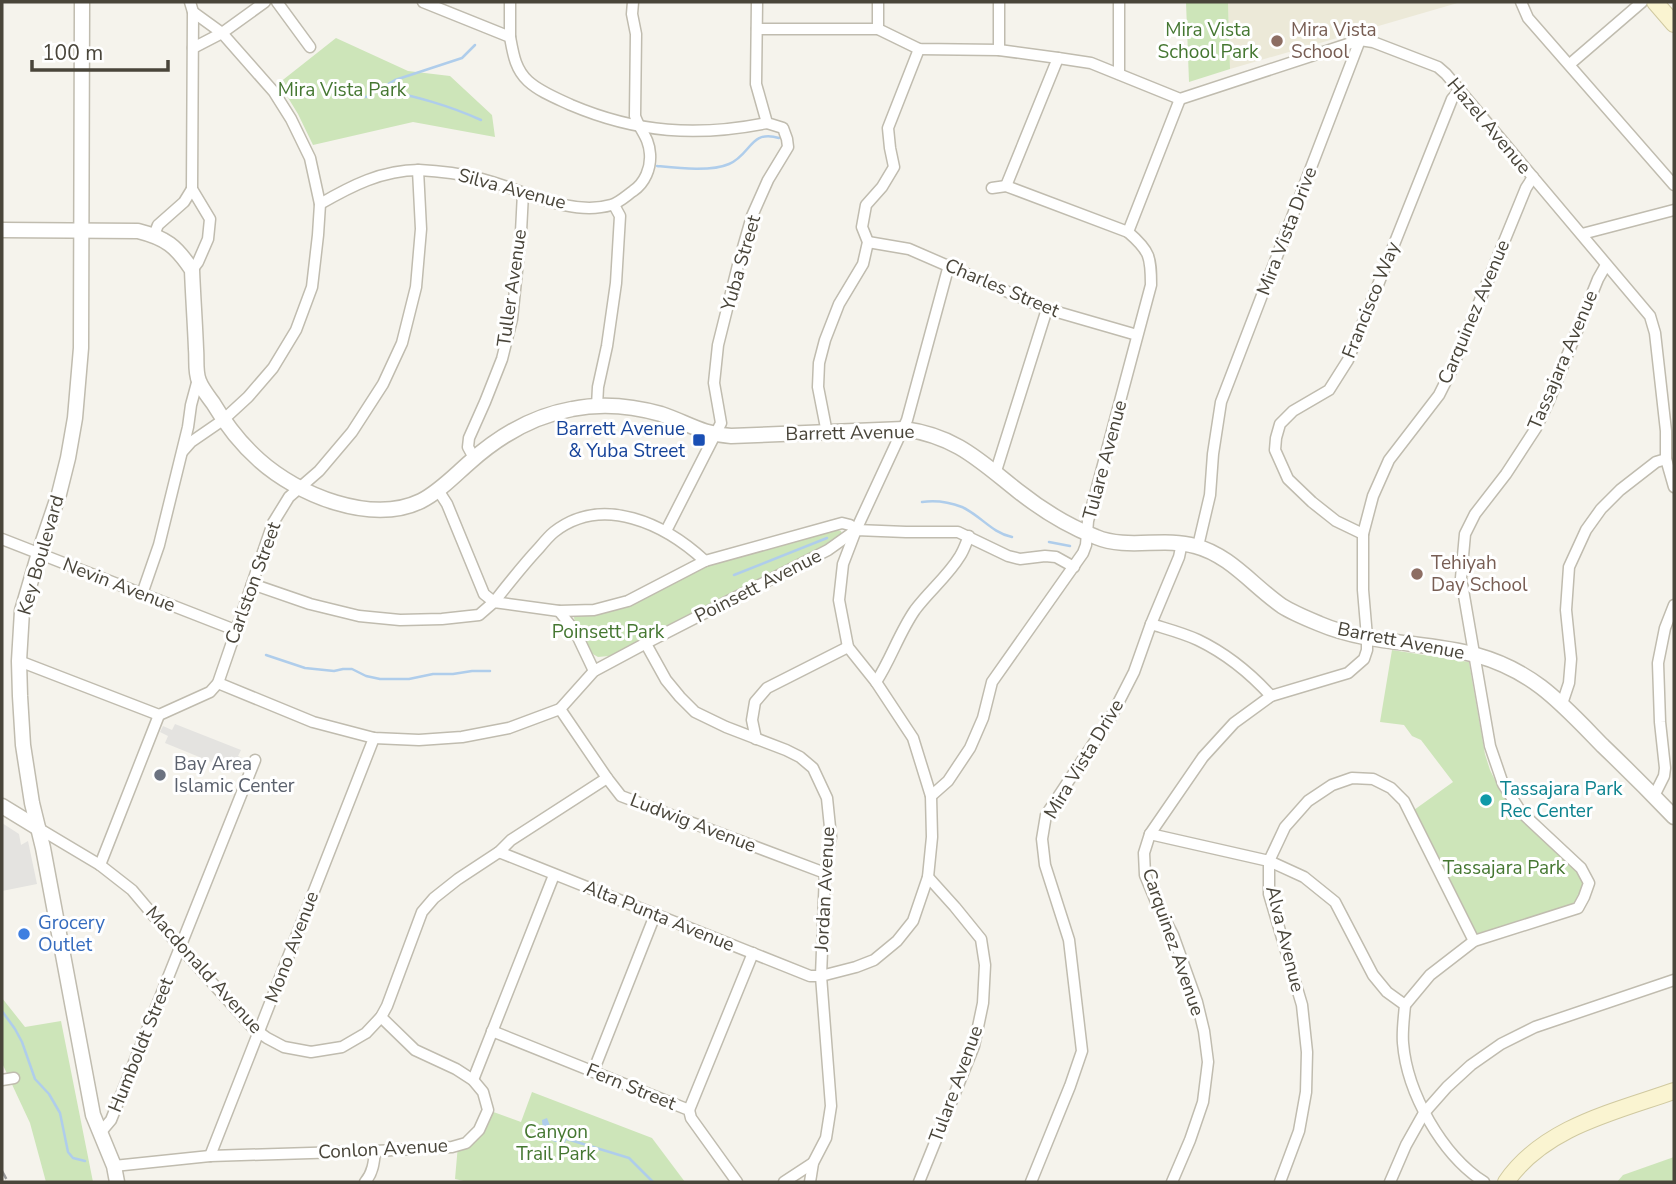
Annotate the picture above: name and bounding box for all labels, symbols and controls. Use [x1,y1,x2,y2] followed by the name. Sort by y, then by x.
[1158,17,1259,65] park label: Mira Vista School Park
[1291,17,1377,65] place label: Mira Vista School
[32,28,168,72] scale bar
[1269,33,1285,49] marker: Mira Vista School
[42,39,103,67] text: 100 m
[1441,72,1537,180] street label: Hazel Avenue
[278,77,407,103] park label: Mira Vista Park
[455,162,569,216] street label: Silva Avenue
[1251,163,1323,299] street label: Mira Vista Drive
[715,212,767,315] street label: Yuba Street
[491,228,533,348] street label: Tuller Avenue
[1432,236,1516,388] street label: Carquinez Avenue
[1336,238,1406,362] street label: Francisco Way
[941,252,1064,324] street label: Charles Street
[1522,286,1604,434] street label: Tassajara Avenue
[1077,397,1133,523] street label: Tulare Avenue
[556,416,685,464] place label: Barrett Avenue & Yuba Street
[785,419,915,447] street label: Barrett Avenue
[691,432,707,448] marker: Barrett Avenue & Yuba Street
[12,492,70,618] street label: Key Boulevard
[219,518,287,648] street label: Carlston Street
[690,543,826,629] street label: Poinsett Avenue
[1431,550,1528,598] place label: Tehiyah Day School
[59,552,179,618] street label: Nevin Avenue
[1409,566,1425,582] marker: Tehiyah Day School
[1335,616,1467,666] street label: Barrett Avenue
[552,619,665,645] park label: Poinsett Park
[1038,694,1130,824] street label: Mira Vista Drive
[174,751,295,799] place label: Bay Area Islamic Center
[152,767,168,783] marker: Bay Area Islamic Center
[1500,776,1623,824] place label: Tassajara Park Rec Center
[626,787,760,859] street label: Ludwig Avenue
[1478,792,1494,808] marker: Tassajara Park Rec Center
[809,826,841,953] street label: Jordan Avenue
[1443,855,1566,881] park label: Tassajara Park
[1136,865,1210,1019] street label: Carquinez Avenue
[580,874,738,958] street label: Alta Punta Avenue
[1259,883,1311,995] street label: Alva Avenue
[259,887,325,1007] street label: Mono Avenue
[140,901,268,1039] street label: Macdonald Avenue
[38,910,105,958] place label: Grocery Outlet
[16,926,32,942] marker: Grocery Outlet
[102,974,180,1116] street label: Humboldt Street
[923,1022,989,1146] street label: Tulare Avenue
[582,1057,680,1117] street label: Fern Street
[516,1119,596,1167] park label: Canyon Trail Park
[317,1133,449,1165] street label: Conlon Avenue

